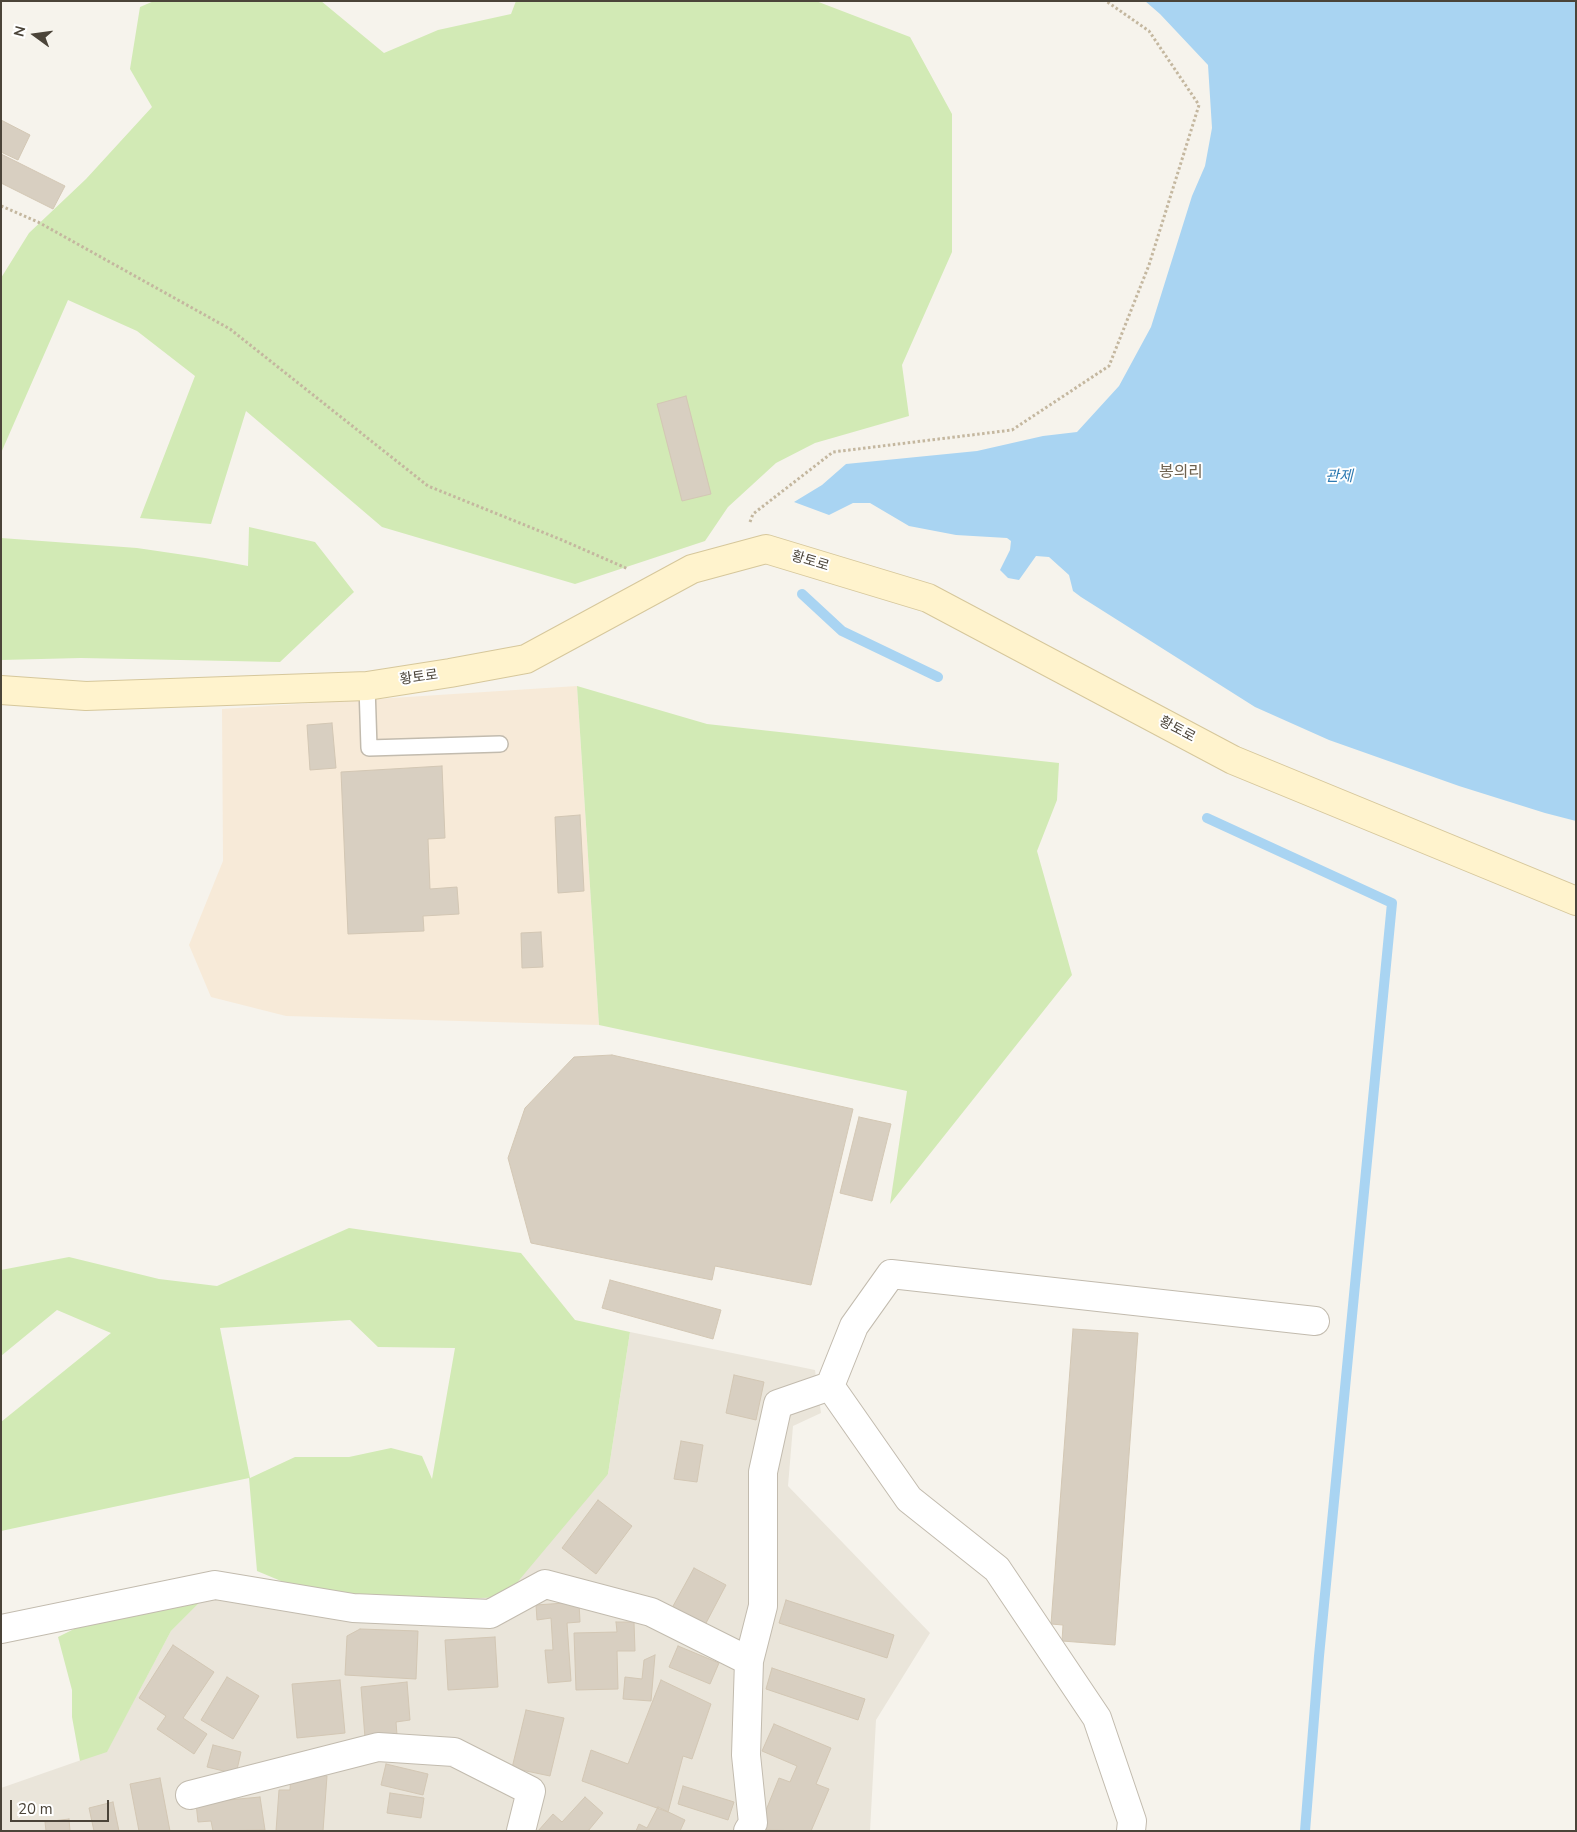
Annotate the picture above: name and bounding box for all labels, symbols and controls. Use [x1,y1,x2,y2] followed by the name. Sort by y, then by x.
[10,10,60,60] north arrow
[9,24,30,39] text: N
[1159,463,1203,483] district label: 봉의리
[1325,468,1353,486] water label: 관제
[789,548,831,576] street label: 황토로
[399,667,439,689] street label: 황토로
[1156,714,1198,746] street label: 황토로
[12,1790,111,1822] scale bar
[18,1799,53,1819] text: 20 m

